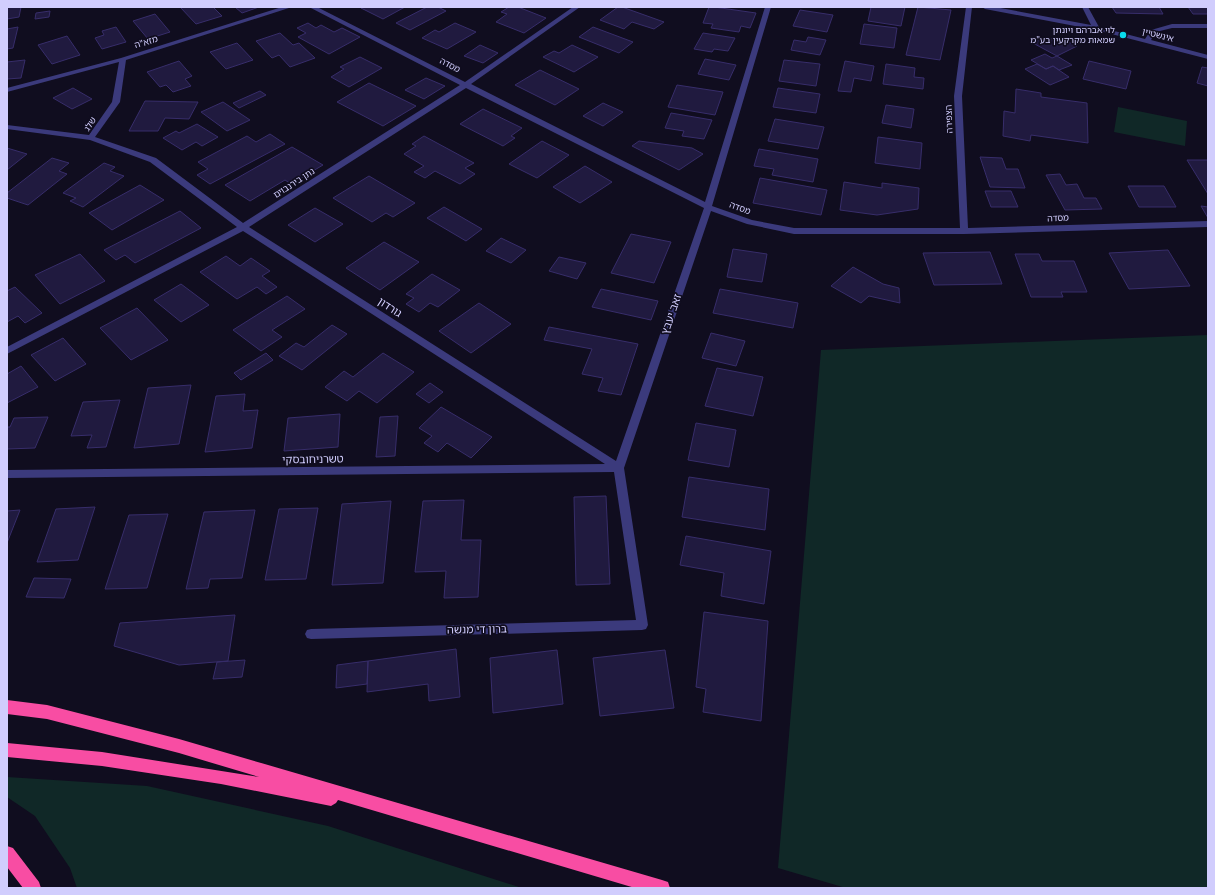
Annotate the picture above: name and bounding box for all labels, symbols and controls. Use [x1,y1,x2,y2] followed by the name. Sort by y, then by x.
[1030,23,1115,46] place label: לוי אברהם ויונתן שמאות מקרקעין בע"מ
[1141,24,1176,45] street label: אינשטיין
[1118,30,1128,40] marker: לוי אברהם ויונתן שמאות מקרקעין בע"מ
[133,32,159,51] street label: מזא"ה
[438,54,463,75] street label: מסדה
[942,104,955,134] street label: הצפירה
[80,114,99,133] street label: שלג
[270,164,317,201] street label: נתן בירנבוים
[728,198,753,217] street label: מסדה
[1047,211,1069,224] street label: מסדה
[657,291,685,336] street label: זאב יעבץ
[375,293,405,320] street label: גורדון
[282,450,344,467] street label: טשרניחובסקי
[447,620,507,637] street label: ברון די מנשה

